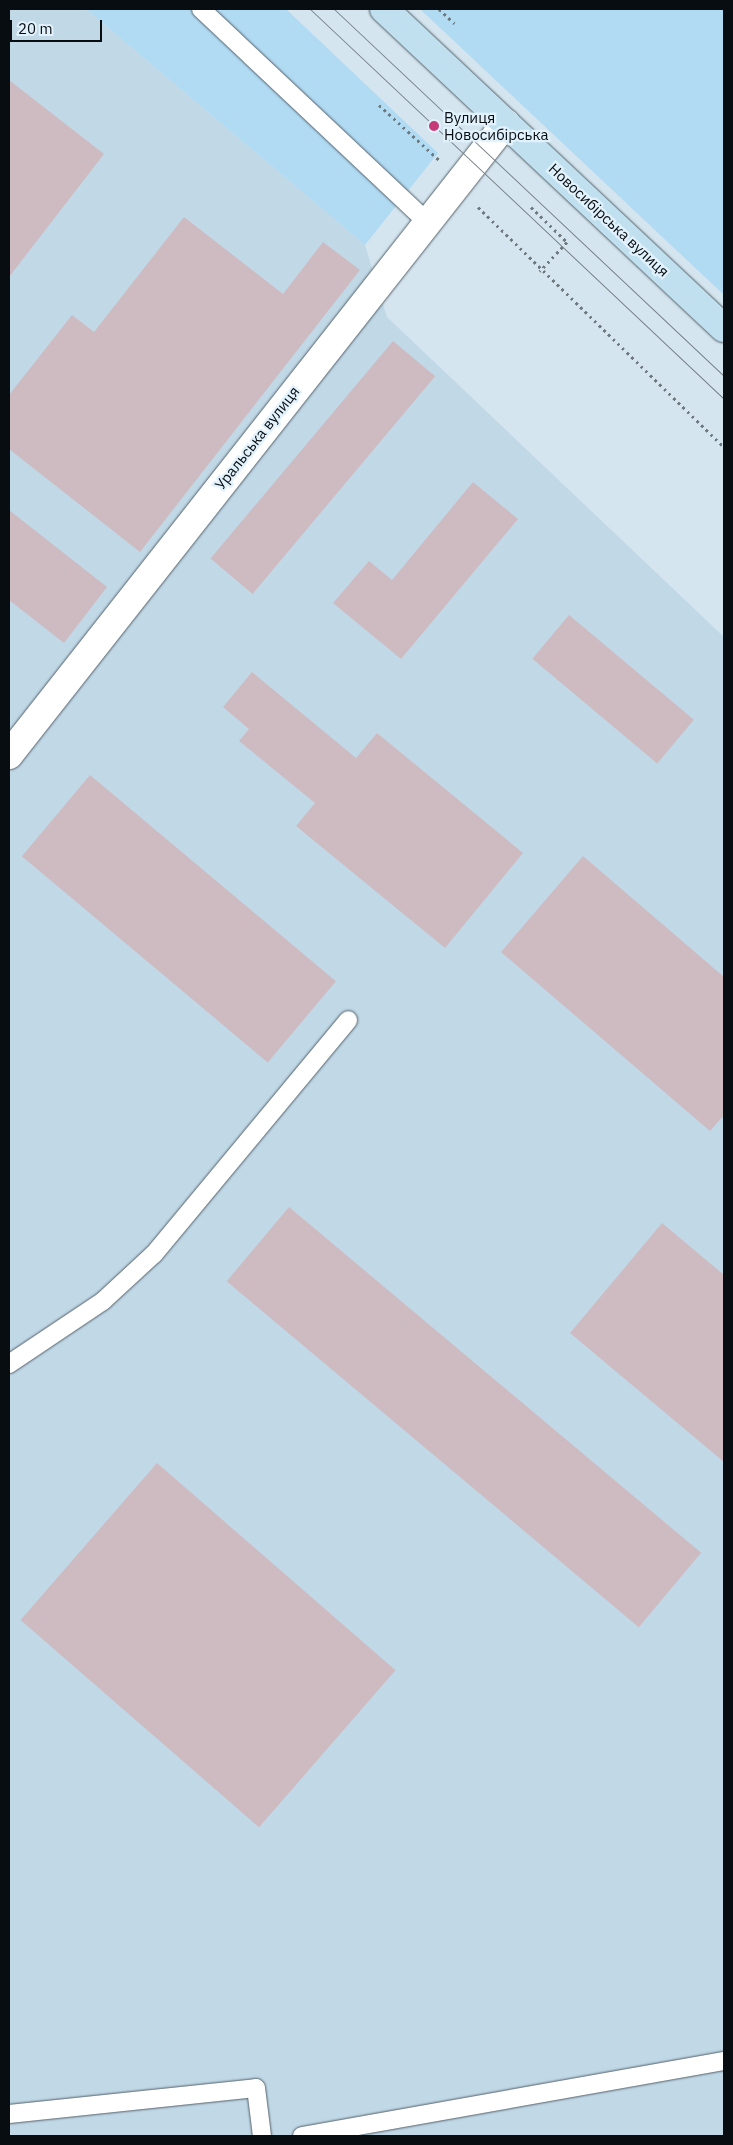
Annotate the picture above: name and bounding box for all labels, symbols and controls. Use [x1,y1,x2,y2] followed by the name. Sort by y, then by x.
[12,10,105,42] scale bar
[18,19,53,38] text: 20 m
[444,108,549,143] place label: Вулиця Новосибірська
[428,120,440,132] marker: Вулиця Новосибірська
[545,160,673,280] street label: Новосибірська вулиця
[211,383,303,493] street label: Уральська вулиця

